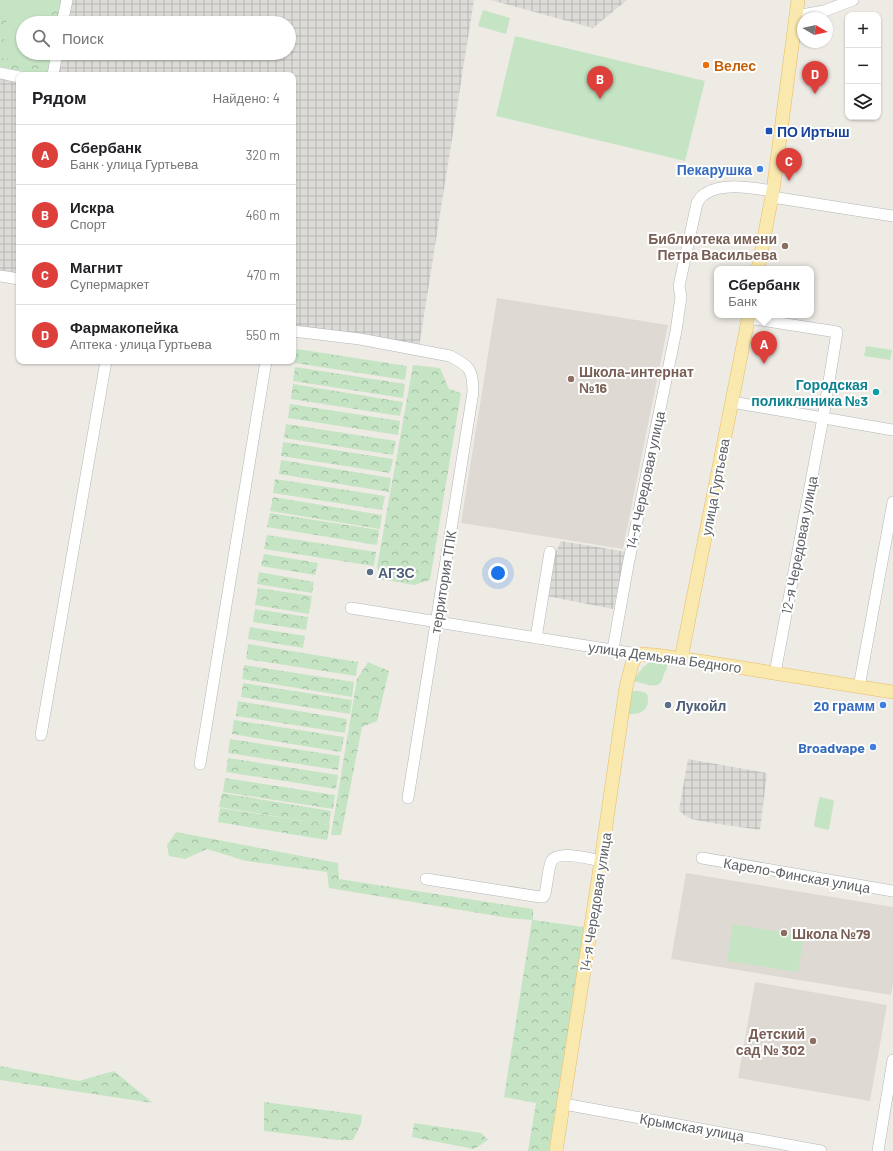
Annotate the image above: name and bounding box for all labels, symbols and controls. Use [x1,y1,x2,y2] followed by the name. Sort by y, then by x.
[797,12,833,48] north arrow
[845,12,881,120] map controls
[845,12,881,48] button: +
[16,16,296,60] search box
[30,27,52,49] icon: search
[62,29,104,47] text: Поиск
[845,48,881,84] button: −
[714,57,756,74] place label: Велес
[701,60,711,70] marker: Велес
[802,61,828,94] pin: D
[587,66,613,99] pin: B
[845,84,881,120] button: layers
[32,87,87,107] text: Рядом
[213,90,280,106] text: Найдено: 4
[777,123,850,140] place label: ПО Иртыш
[764,126,774,136] marker: ПО Иртыш
[70,138,142,156] text: Сбербанк
[41,147,49,163] text: A
[246,147,280,163] text: 320 m
[776,148,802,181] pin: C
[70,156,198,172] text: Банк · улица Гуртьева
[677,161,752,178] place label: Пекарушка
[755,164,765,174] marker: Пекарушка
[70,198,114,216] text: Искра
[41,207,49,223] text: B
[245,207,280,223] text: 460 m
[70,216,107,232] text: Спорт
[648,230,777,263] place label: Библиотека имени Петра Васильева
[780,241,790,251] marker: Библиотека имени Петра Васильева
[70,258,123,276] text: Магнит
[714,266,814,318] popup
[41,267,49,283] text: C
[246,267,280,283] text: 470 m
[728,275,800,293] text: Сбербанк
[70,276,149,292] text: Супермаркет
[728,293,757,309] text: Банк
[70,318,178,336] text: Фармакопейка
[41,327,49,343] text: D
[246,327,280,343] text: 550 m
[751,331,777,364] pin: A
[70,336,212,352] text: Аптека · улица Гуртьева
[579,363,694,396] place label: Школа-интернат №16
[566,374,576,384] marker: Школа-интернат №16
[751,376,868,409] place label: Городская поликлиника №3
[871,387,881,397] marker: Городская поликлиника №3
[622,409,668,551] street label: 14-я Чередовая улица
[697,437,733,537] street label: улица Гуртьева
[777,474,821,616] street label: 12-я Чередовая улица
[426,528,460,635] street label: территория ТПК
[488,563,508,583] your location
[378,564,415,581] place label: АГЗС
[365,567,375,577] marker: АГЗС
[587,638,743,676] street label: улица Демьяна Бедного
[676,697,726,714] place label: Лукойл
[813,697,875,714] place label: 20 грамм
[663,700,673,710] marker: Лукойл
[878,700,888,710] marker: 20 грамм
[798,739,865,756] place label: Broadvape
[868,742,878,752] marker: Broadvape
[576,831,614,973] street label: 14-я Чередовая улица
[722,854,872,896] street label: Карело-Финская улица
[792,925,871,942] place label: Школа №79
[779,928,789,938] marker: Школа №79
[736,1025,805,1058] place label: Детский сад № 302
[808,1036,818,1046] marker: Детский сад № 302
[638,1109,746,1145] street label: Крымская улица

